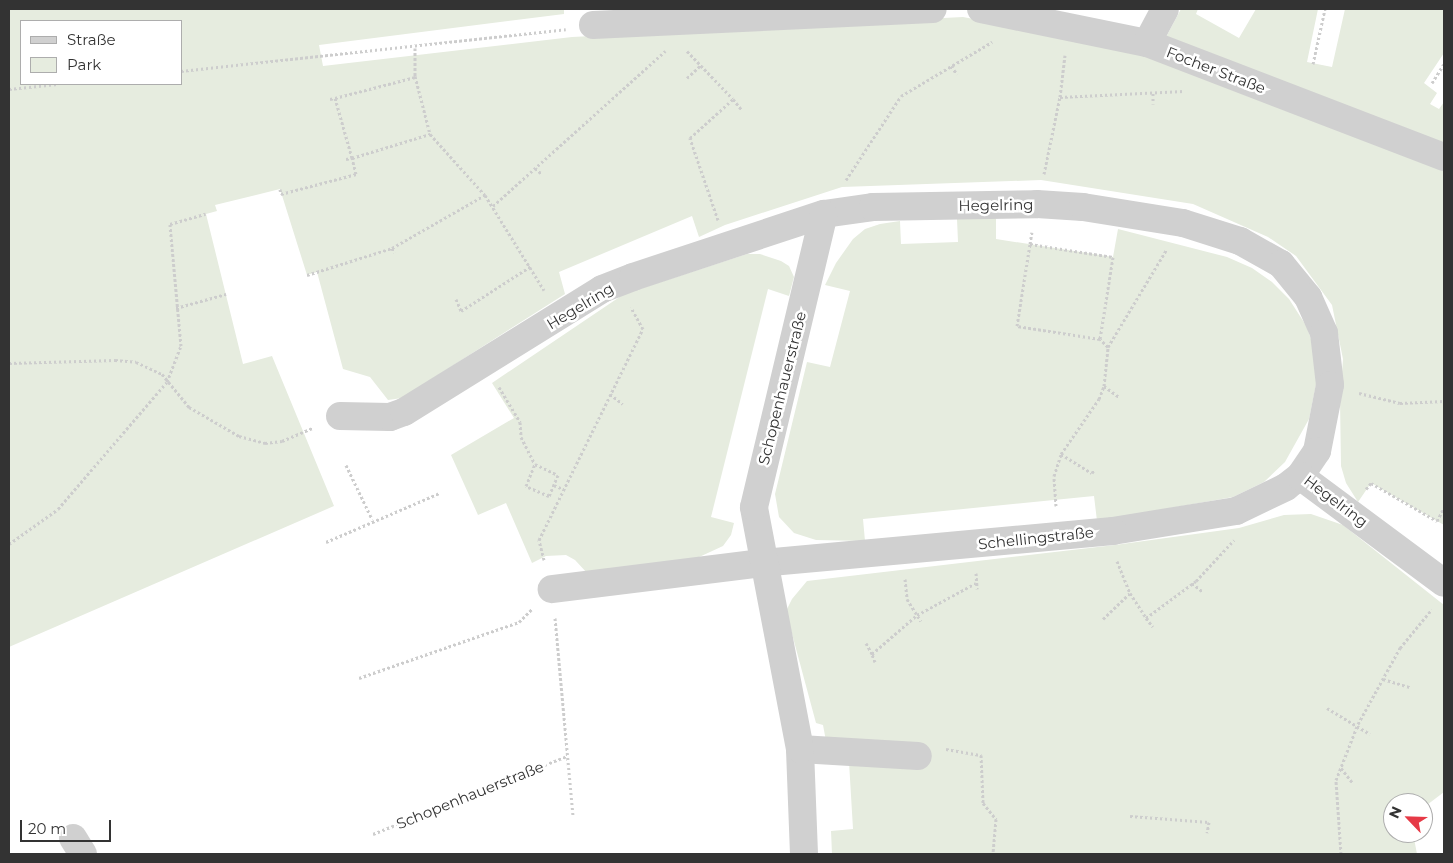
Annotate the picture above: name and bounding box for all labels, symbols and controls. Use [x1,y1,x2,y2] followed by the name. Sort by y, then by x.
[20,20,182,85] legend
[67,30,116,49] text: Straße
[1164,43,1268,97] street label: Focher Straße
[67,55,101,74] text: Park
[958,195,1034,215] street label: Hegelring
[543,279,617,333] street label: Hegelring
[754,309,810,467] street label: Schopenhauerstraße
[1301,471,1371,531] street label: Hegelring
[977,523,1095,553] street label: Schellingstraße
[394,757,546,833] street label: Schopenhauerstraße
[1383,793,1433,843] north arrow
[1385,803,1406,821] text: N
[22,810,114,842] scale bar
[28,819,66,838] text: 20 m

